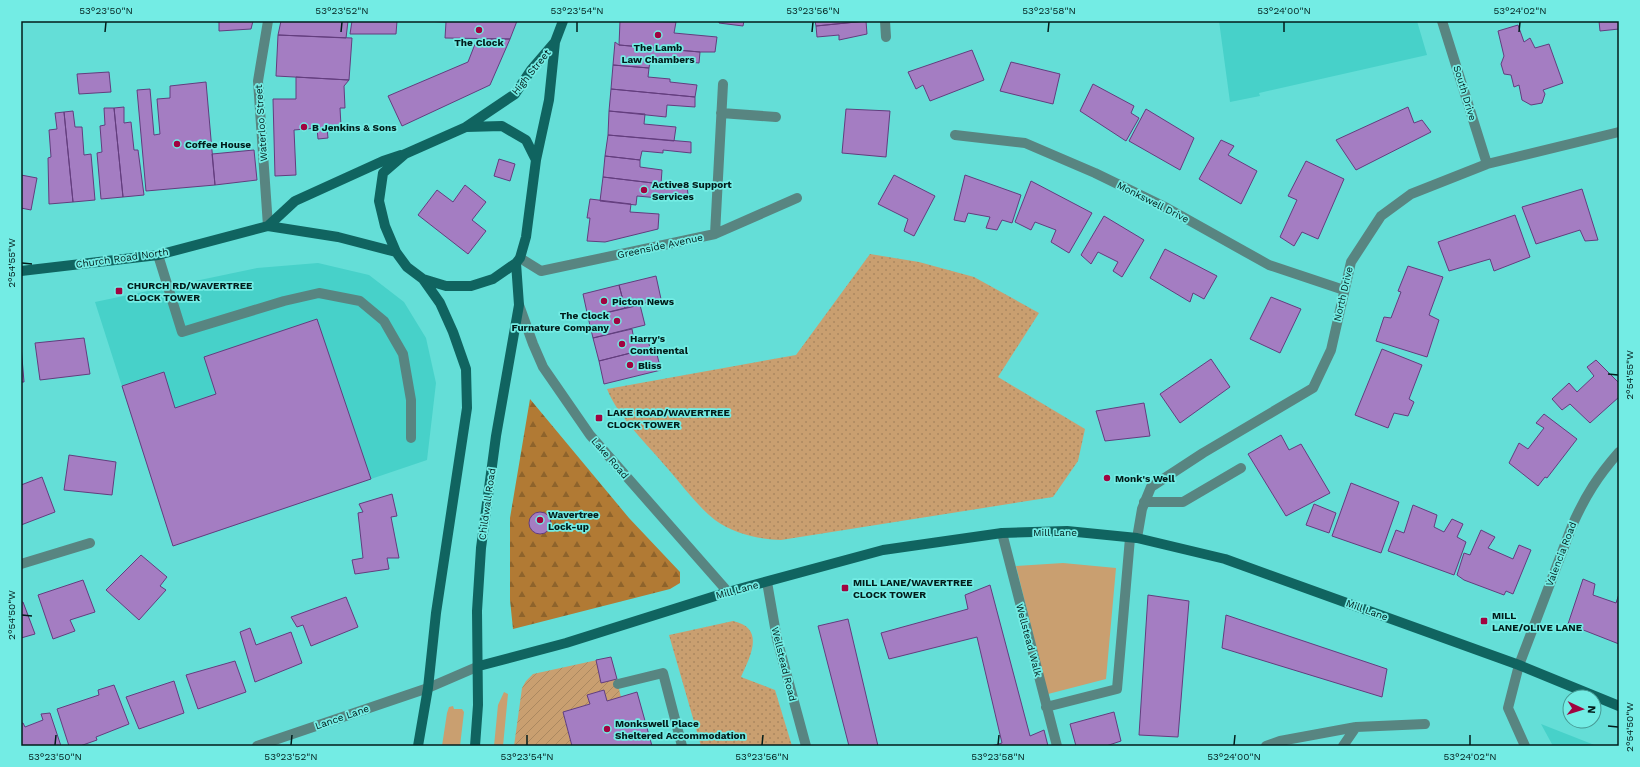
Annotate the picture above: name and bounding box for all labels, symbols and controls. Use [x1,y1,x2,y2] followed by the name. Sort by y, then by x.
[79,5,133,16] text: 53°23'50"N
[315,5,369,16] text: 53°23'52"N
[550,5,604,16] text: 53°23'54"N
[786,5,840,16] text: 53°23'56"N
[1022,5,1076,16] text: 53°23'58"N
[1257,5,1311,16] text: 53°24'00"N
[1493,5,1547,16] text: 53°24'02"N
[474,25,484,35] marker: The Clock
[653,30,663,40] marker: The Lamb Law Chambers
[454,37,504,48] place label: The Clock
[621,42,695,65] place label: The Lamb Law Chambers
[509,47,553,97] street label: High Street
[1451,64,1479,122] street label: South Drive
[253,83,269,162] street label: Waterloo Street
[299,122,309,132] marker: B Jenkins & Sons
[312,122,397,133] place label: B Jenkins & Sons
[172,139,182,149] marker: Coffee House
[185,139,251,150] place label: Coffee House
[652,179,732,202] place label: Active8 Support Services
[1115,179,1191,225] street label: Monkswell Drive
[639,185,649,195] marker: Active8 Support Services
[616,232,704,260] street label: Greenside Avenue
[6,238,17,288] text: 2°54'55"W
[75,246,169,270] street label: Church Road North
[1331,265,1355,322] street label: North Drive
[127,280,252,303] place label: CHURCH RD/WAVERTREE CLOCK TOWER
[114,286,124,296] marker: CHURCH RD/WAVERTREE CLOCK TOWER
[599,296,609,306] marker: Picton News
[612,296,675,307] place label: Picton News
[511,310,610,333] place label: The Clock Furnature Company
[612,316,622,326] marker: The Clock Furnature Company
[630,333,689,356] place label: Harry's Continental
[617,339,627,349] marker: Harry's Continental
[1624,350,1635,400] text: 2°54'55"W
[625,360,635,370] marker: Bliss
[638,360,662,371] place label: Bliss
[607,407,730,430] place label: LAKE ROAD/WAVERTREE CLOCK TOWER
[594,413,604,423] marker: LAKE ROAD/WAVERTREE CLOCK TOWER
[589,435,631,481] street label: Lake Road
[477,467,497,541] street label: Childwall Road
[1102,473,1112,483] marker: Monk's Well
[1115,473,1175,484] place label: Monk's Well
[548,509,599,532] place label: Wavertree Lock-up
[535,515,545,525] marker: Wavertree Lock-up
[1544,520,1578,588] street label: Valencia Road
[1033,527,1077,538] street label: Mill Lane
[853,577,973,600] place label: MILL LANE/WAVERTREE CLOCK TOWER
[714,579,760,601] street label: Mill Lane
[840,583,850,593] marker: MILL LANE/WAVERTREE CLOCK TOWER
[6,590,17,640] text: 2°54'50"W
[1344,597,1390,623] street label: Mill Lane
[1014,602,1044,678] street label: Wellstead Walk
[1492,610,1582,633] place label: MILL LANE/OLIVE LANE
[1479,616,1489,626] marker: MILL LANE/OLIVE LANE
[769,626,799,702] street label: Wellstead Road
[1562,689,1602,729] north arrow
[1624,702,1635,752] text: 2°54'50"W
[314,703,371,731] street label: Lance Lane
[1585,705,1598,714] text: N
[615,718,746,741] place label: Monkswell Place Sheltered Accommodation
[602,724,612,734] marker: Monkswell Place Sheltered Accommodation
[28,751,82,762] text: 53°23'50"N
[264,751,318,762] text: 53°23'52"N
[500,751,554,762] text: 53°23'54"N
[735,751,789,762] text: 53°23'56"N
[971,751,1025,762] text: 53°23'58"N
[1207,751,1261,762] text: 53°24'00"N
[1443,751,1497,762] text: 53°24'02"N

